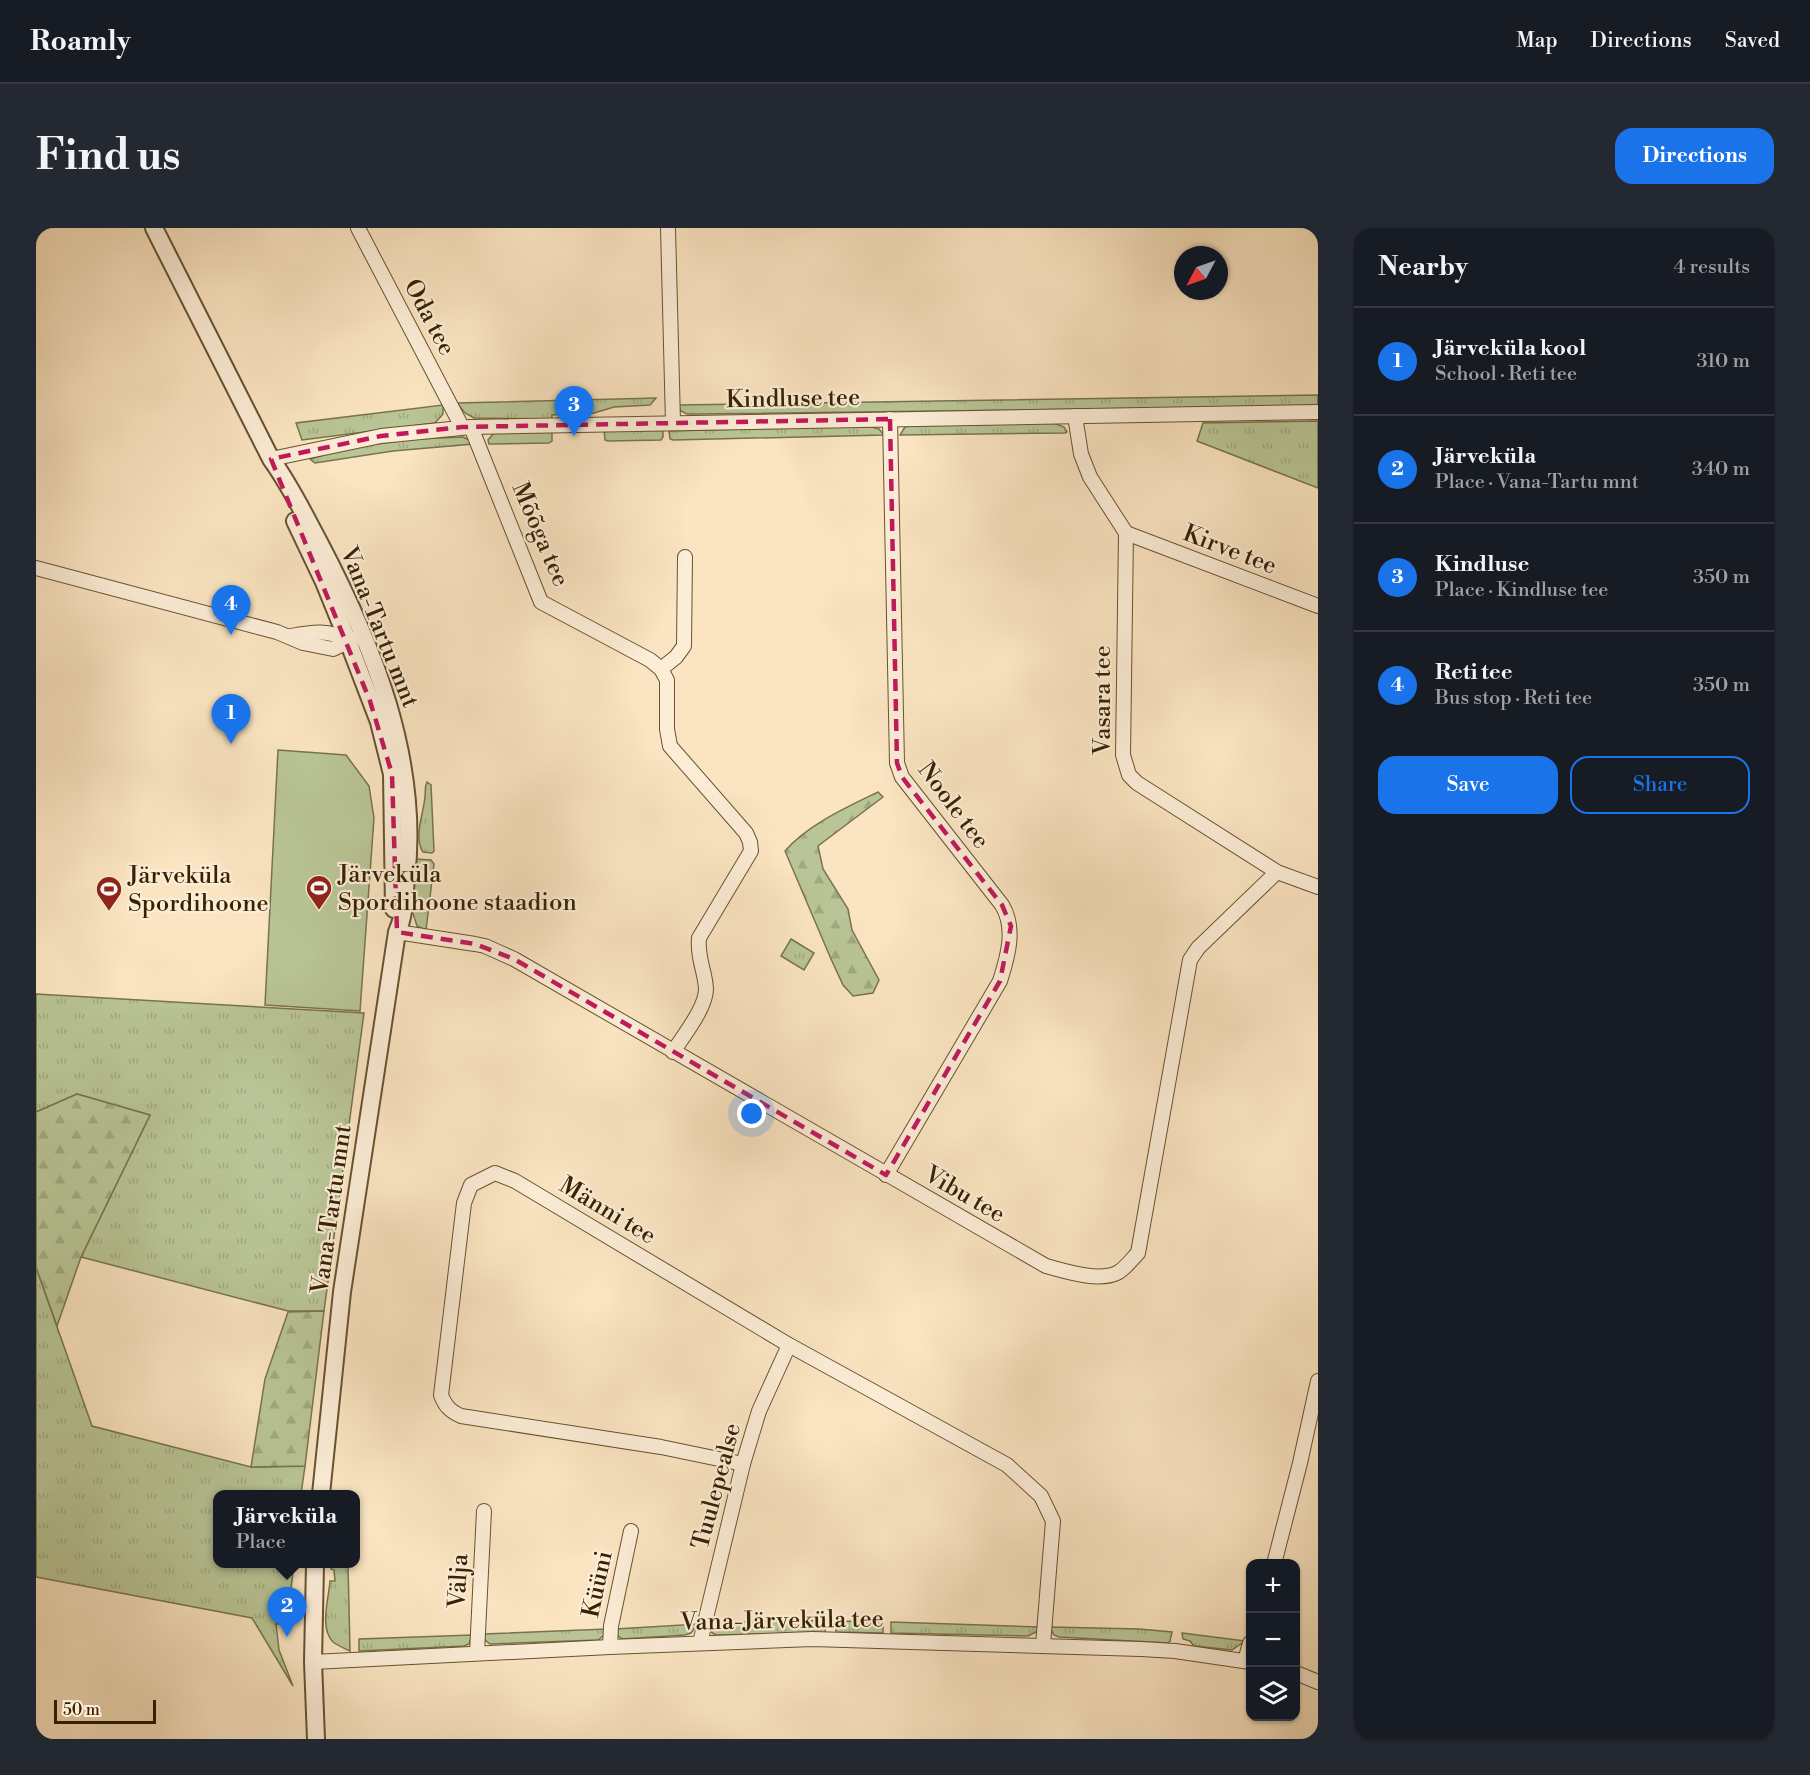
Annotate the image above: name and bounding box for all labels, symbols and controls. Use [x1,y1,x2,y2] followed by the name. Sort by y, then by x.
[30,24,131,59] text: Roamly
[1516,28,1558,54] text: Map
[1591,28,1692,54] text: Directions
[1725,28,1780,54] text: Saved
[1615,128,1774,184] button: Directions
[36,130,180,183] text: Find us
[1174,246,1228,300] north arrow
[1378,251,1468,283] text: Nearby
[1673,255,1750,280] text: 4 results
[397,274,462,361] street label: Oda tee
[1435,335,1586,362] text: Järveküla kool
[1393,349,1402,374] text: 1
[1697,349,1750,374] text: 310 m
[1435,362,1577,387] text: School · Reti tee
[726,383,860,415] street label: Kindluse tee
[554,386,594,436] pin: 3
[1435,443,1536,470] text: Järveküla
[1391,457,1404,482] text: 2
[1692,457,1750,482] text: 340 m
[1435,470,1639,495] text: Place · Vana-Tartu mnt
[505,478,575,591] street label: Mõõga tee
[1179,518,1281,581] street label: Kirve tee
[333,542,425,713] street label: Vana-Tartu mnt
[1435,551,1529,578] text: Kindluse
[1391,565,1404,590] text: 3
[1693,565,1750,590] text: 350 m
[1435,578,1608,603] text: Place · Kindluse tee
[212,586,250,635] pin: 4
[1088,645,1118,756] street label: Vasara tee
[1435,659,1512,686] text: Reti tee
[1391,673,1404,698] text: 4
[1693,673,1750,698] text: 350 m
[1435,686,1592,711] text: Bus stop · Reti tee
[212,694,250,744] pin: 1
[911,756,996,855] street label: Noole tee
[1378,756,1558,814] button: Save
[1570,756,1750,814] button: Share
[337,860,577,918] place label: Järveküla Spordihoone staadion
[127,861,269,919] place label: Järveküla Spordihoone
[304,873,334,911] sports icon: Järveküla Spordihoone staadion
[94,874,124,912] sports icon: Järveküla Spordihoone
[737,1099,766,1128] your location
[305,1122,359,1297] street label: Vana-Tartu mnt
[918,1159,1010,1230] street label: Vibu tee
[554,1170,661,1251] street label: Männi tee
[686,1420,748,1553] street label: Tuulepealse
[213,1490,360,1568] popup
[236,1503,337,1530] text: Järveküla
[236,1530,286,1555] text: Place
[576,1548,620,1620] street label: Küüni
[443,1552,475,1610] street label: Välja
[1246,1559,1300,1721] map controls
[1246,1559,1300,1613] button: +
[268,1588,306,1637] pin: 2
[679,1604,884,1638] street label: Vana-Järveküla tee
[1246,1613,1300,1667] button: −
[1246,1667,1300,1721] button: layers
[54,1697,156,1724] scale bar
[63,1700,100,1720] text: 50 m

